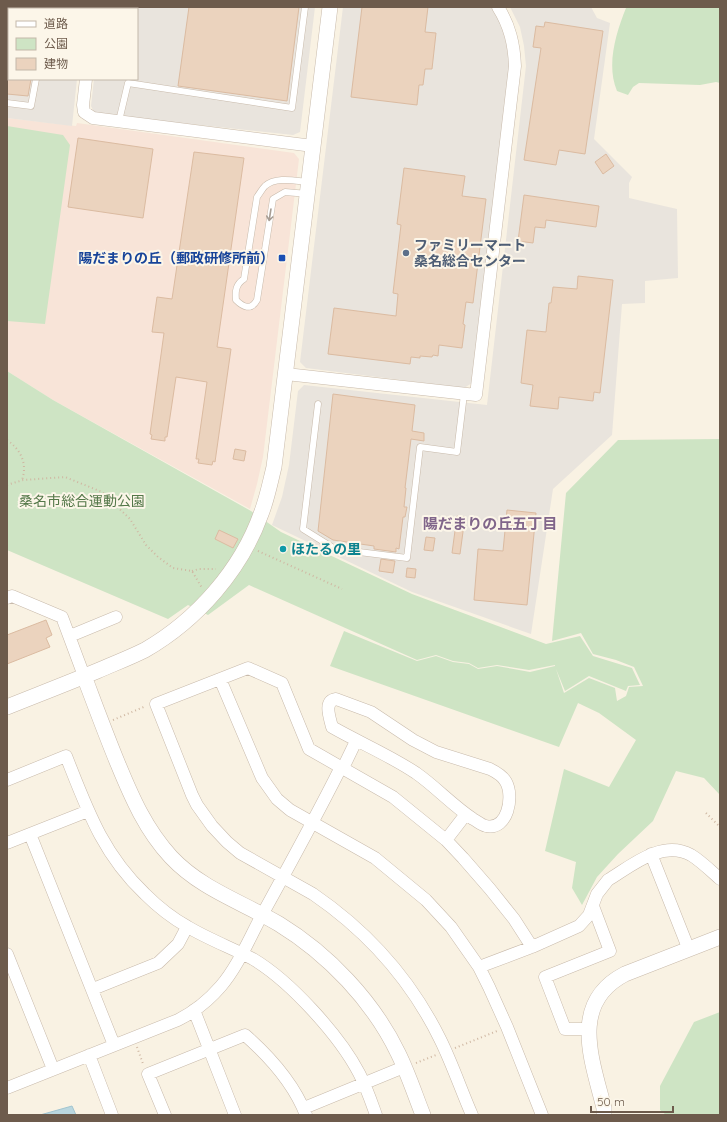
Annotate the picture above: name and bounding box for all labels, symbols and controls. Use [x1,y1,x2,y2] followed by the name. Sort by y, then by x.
[8,8,138,80] legend
[44,16,68,31] text: 道路
[44,36,68,51] text: 公園
[44,56,68,71] text: 建物
[266,208,274,221] one-way arrow
[414,236,526,270] place label: ファミリーマート 桑名総合センター
[401,248,411,258] marker: ファミリーマート 桑名総合センター
[78,249,274,267] place label: 陽だまりの丘（郵政研修所前）
[277,253,287,263] marker: 陽だまりの丘（郵政研修所前）
[19,492,145,510] park label: 桑名市総合運動公園
[423,514,557,533] district label: 陽だまりの丘五丁目
[291,540,361,558] place label: ほたるの里
[278,544,288,554] marker: ほたるの里
[591,1088,673,1114] scale bar
[597,1094,625,1109] text: 50 m

